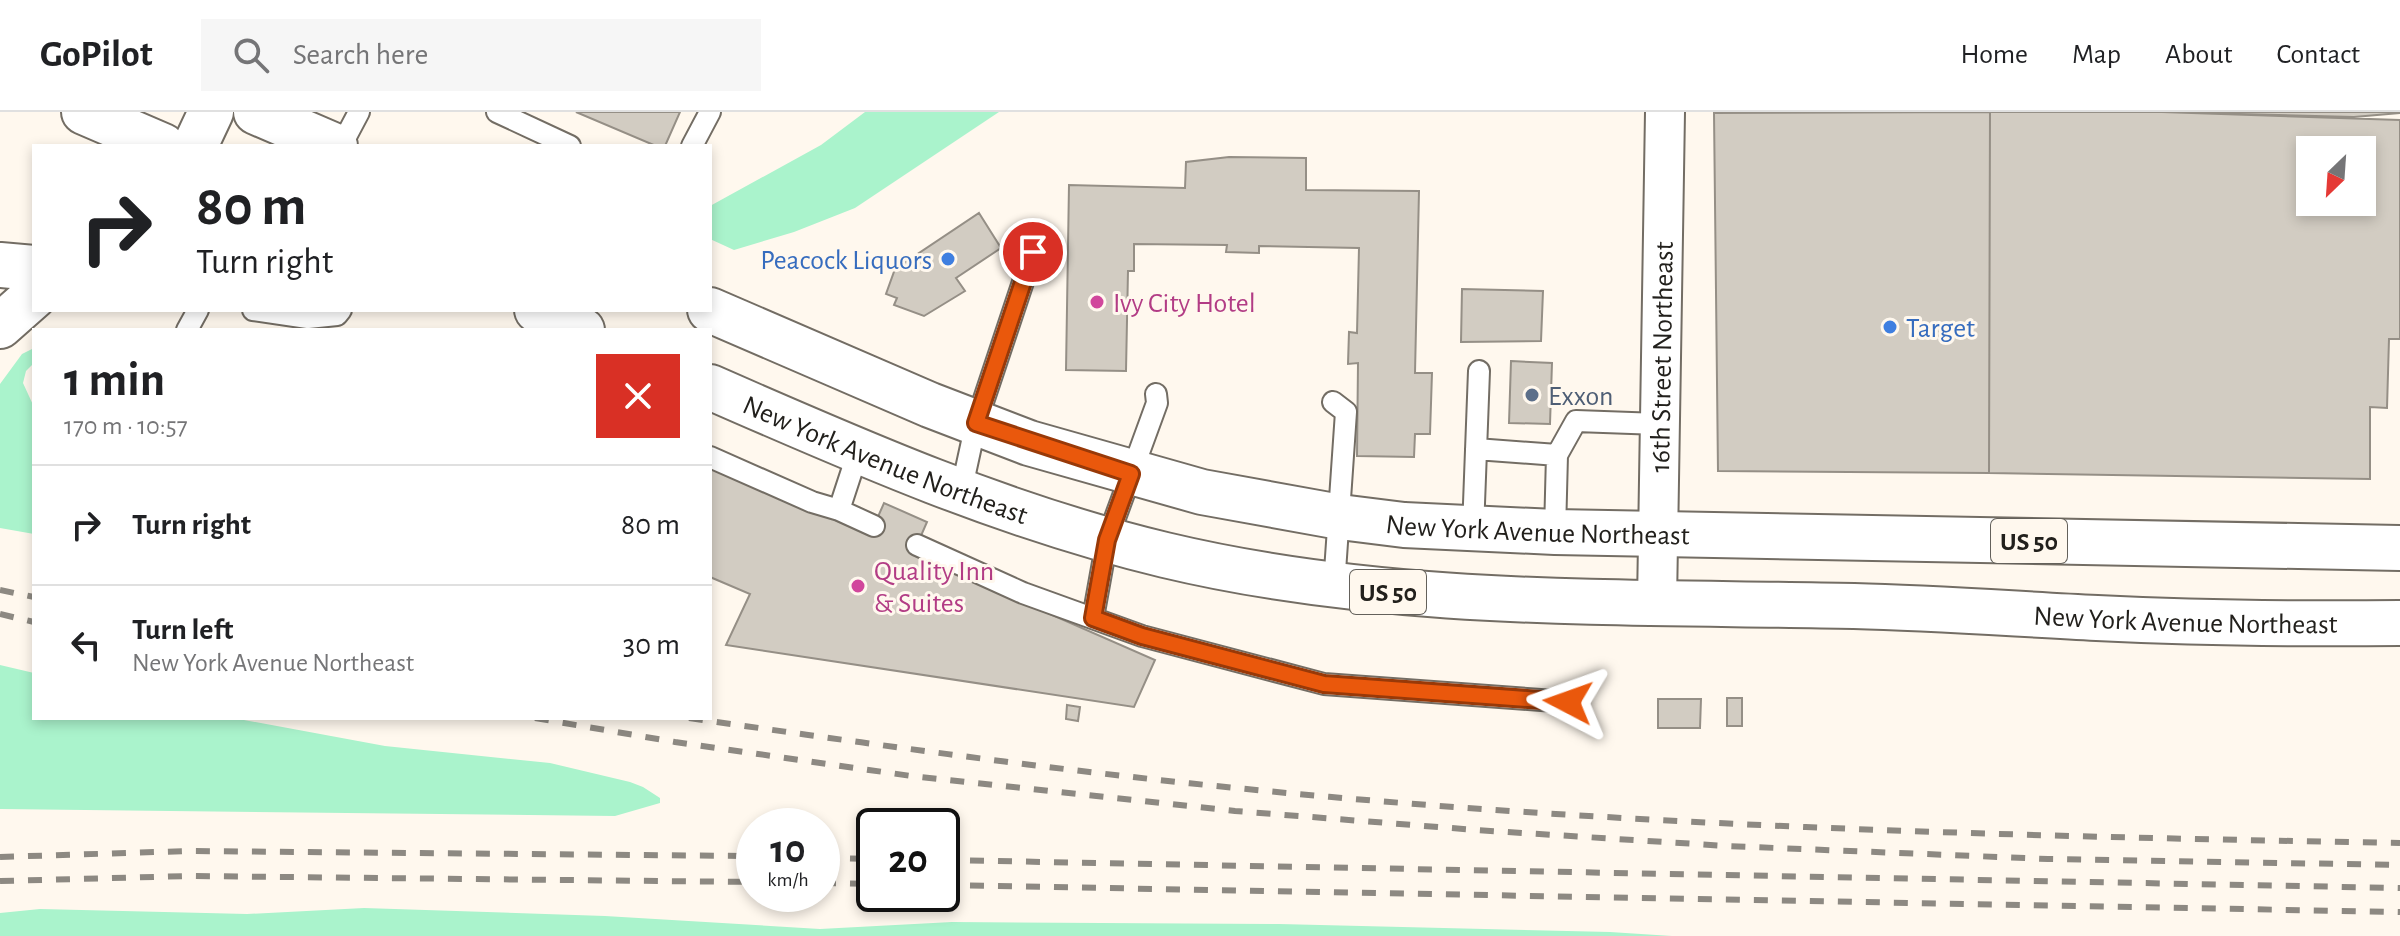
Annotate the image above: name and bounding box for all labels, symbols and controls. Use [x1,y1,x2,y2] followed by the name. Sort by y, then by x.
[201,19,761,91] search box
[229,33,273,77] icon: search
[40,36,153,74] text: GoPilot
[293,40,428,70] text: Search here
[1961,41,2028,69] text: Home
[2072,41,2121,69] text: Map
[2165,41,2233,69] text: About
[2277,41,2360,69] text: Contact
[2296,136,2376,216] north arrow
[2296,136,2376,216] map controls
[64,176,168,280] icon: right
[196,179,306,235] text: 80 m
[999,218,1067,286] pin
[1011,230,1055,274] icon: arrive
[1647,241,1679,473] street label: 16th Street Northeast
[196,244,333,280] text: Turn right
[760,247,932,275] place label: Peacock Liquors
[939,250,957,268] marker: Peacock Liquors
[1113,290,1256,318] place label: Ivy City Hotel
[1088,293,1106,311] marker: Ivy City Hotel
[1906,315,1975,343] place label: Target
[1881,318,1899,336] marker: Target
[596,354,680,438] button: close
[64,357,165,405] text: 1 min
[1548,383,1613,411] place label: Exxon
[1523,386,1541,404] marker: Exxon
[738,391,1031,530] street label: New York Avenue Northeast
[64,413,187,439] text: 170 m · 10:57
[64,503,108,547] icon: right
[132,510,251,540] text: Turn right
[621,510,680,540] text: 80 m
[1384,511,1690,551] street label: New York Avenue Northeast
[1991,519,2067,563] road number: US 50
[874,558,994,618] place label: Quality Inn & Suites
[1350,570,1426,614] road number: US 50
[849,577,867,595] marker: Quality Inn & Suites
[2033,603,2338,639] street label: New York Avenue Northeast
[132,615,233,645] text: Turn left
[64,623,108,667] icon: left
[623,630,680,660] text: 30 m
[132,650,414,676] text: New York Avenue Northeast
[1526,660,1610,744] position arrow
[856,808,960,912] speed limit sign: 20
[770,830,806,870] text: 10
[767,870,809,890] text: km/h

